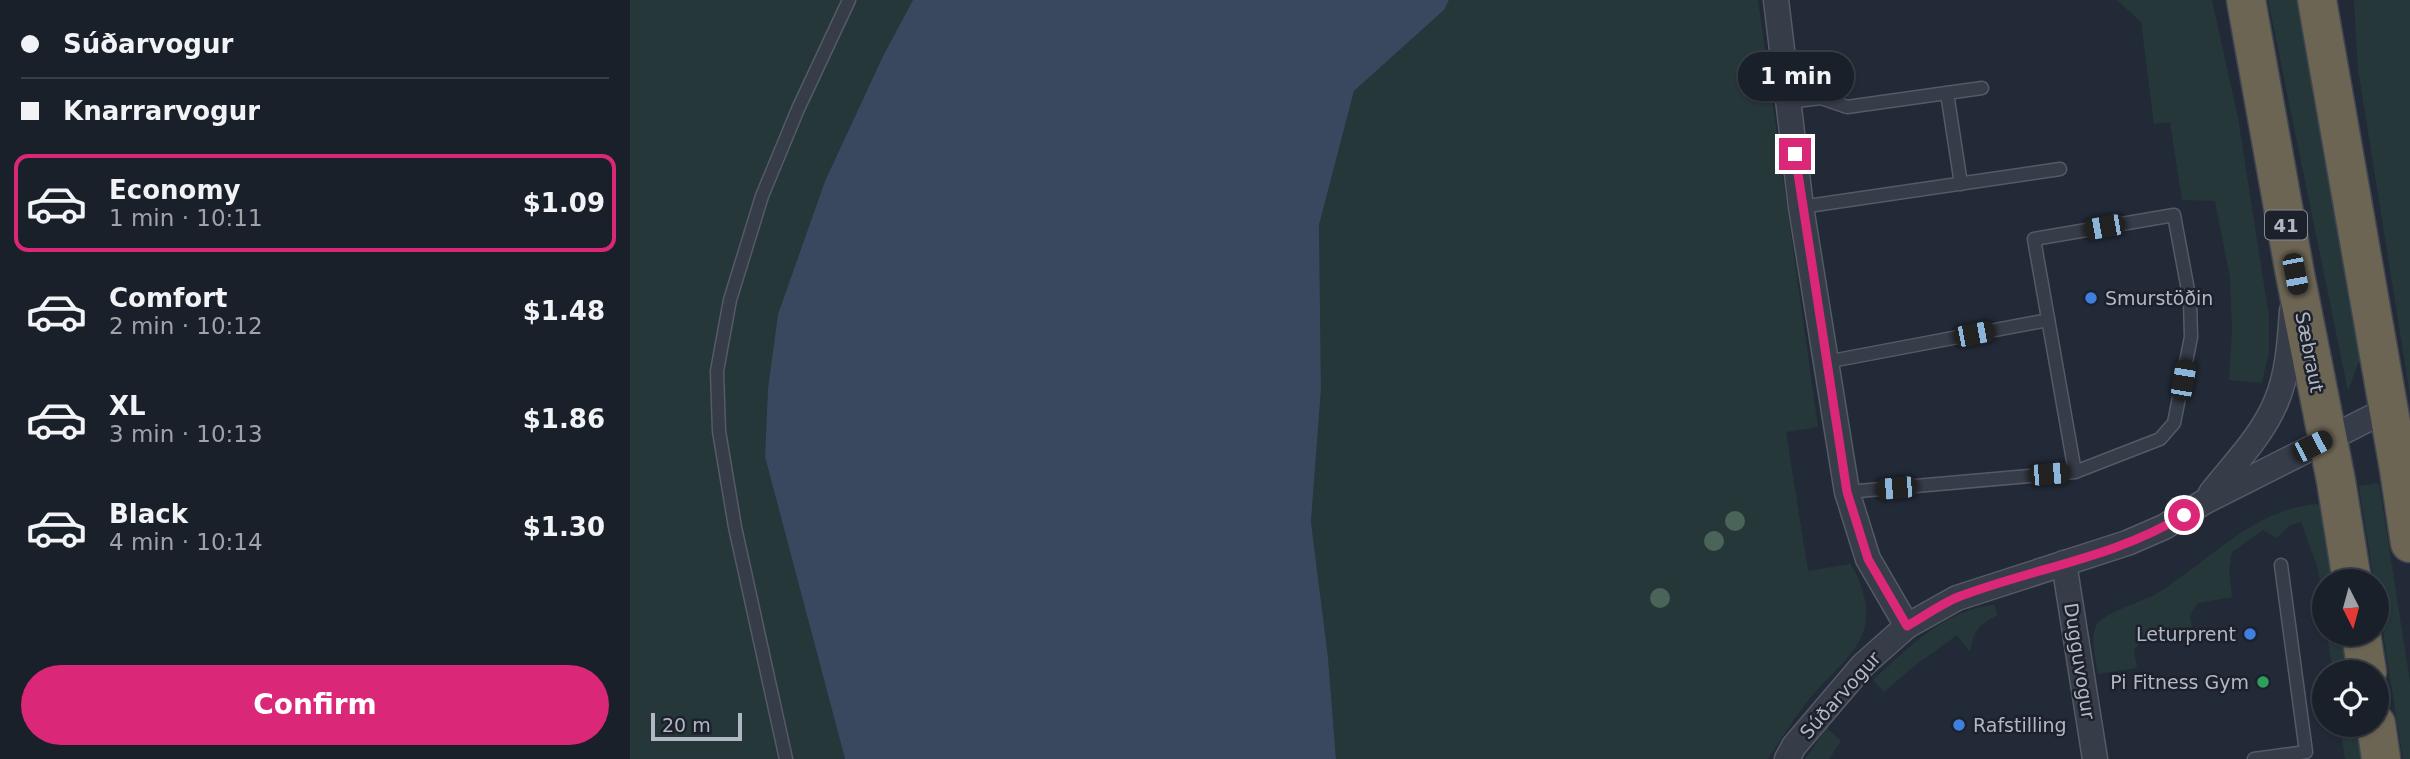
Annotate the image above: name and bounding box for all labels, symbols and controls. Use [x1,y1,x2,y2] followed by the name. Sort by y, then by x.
[63,29,233,59] text: Súðarvogur
[1737,52,1853,102] callout: 1 min
[1760,63,1832,89] text: 1 min
[63,96,260,126] text: Knarrarvogur
[1779,138,1811,170] route end
[25,172,88,235] icon: car
[109,175,240,205] text: Economy
[523,188,605,218] text: $1.09
[109,205,263,231] text: 1 min · 10:11
[2265,210,2307,240] road number: 41
[2082,213,2127,241] car
[2281,251,2310,297] car
[25,280,88,343] icon: car
[109,283,227,313] text: Comfort
[2105,287,2213,309] place label: Smurstöðin
[2083,290,2099,306] marker: Smurstöðin
[523,296,605,326] text: $1.48
[2291,310,2329,394] street label: Sæbraut
[109,313,263,339] text: 2 min · 10:12
[1952,320,1997,348] car
[2170,357,2197,403] car
[25,388,88,451] icon: car
[109,391,146,421] text: XL
[523,404,605,434] text: $1.86
[109,421,263,447] text: 3 min · 10:13
[2289,427,2336,465] car
[2028,462,2071,486] car
[1875,476,1918,500] car
[25,496,88,559] icon: car
[109,499,188,529] text: Black
[2168,499,2200,531] route start
[523,512,605,542] text: $1.30
[109,529,263,555] text: 4 min · 10:14
[2312,569,2389,646] north arrow
[2312,569,2389,737] map controls
[2060,601,2100,721] street label: Dugguvogur
[2136,623,2236,645] place label: Leturprent
[2242,626,2258,642] marker: Leturprent
[1795,647,1885,743] street label: Súðarvogur
[2312,660,2389,737] button: locate
[21,665,609,745] button: Confirm
[2110,671,2249,693] place label: Pi Fitness Gym
[2255,674,2271,690] marker: Pi Fitness Gym
[651,710,742,742] scale bar
[662,714,711,736] text: 20 m
[1973,714,2067,736] place label: Rafstilling
[1951,717,1967,733] marker: Rafstilling

